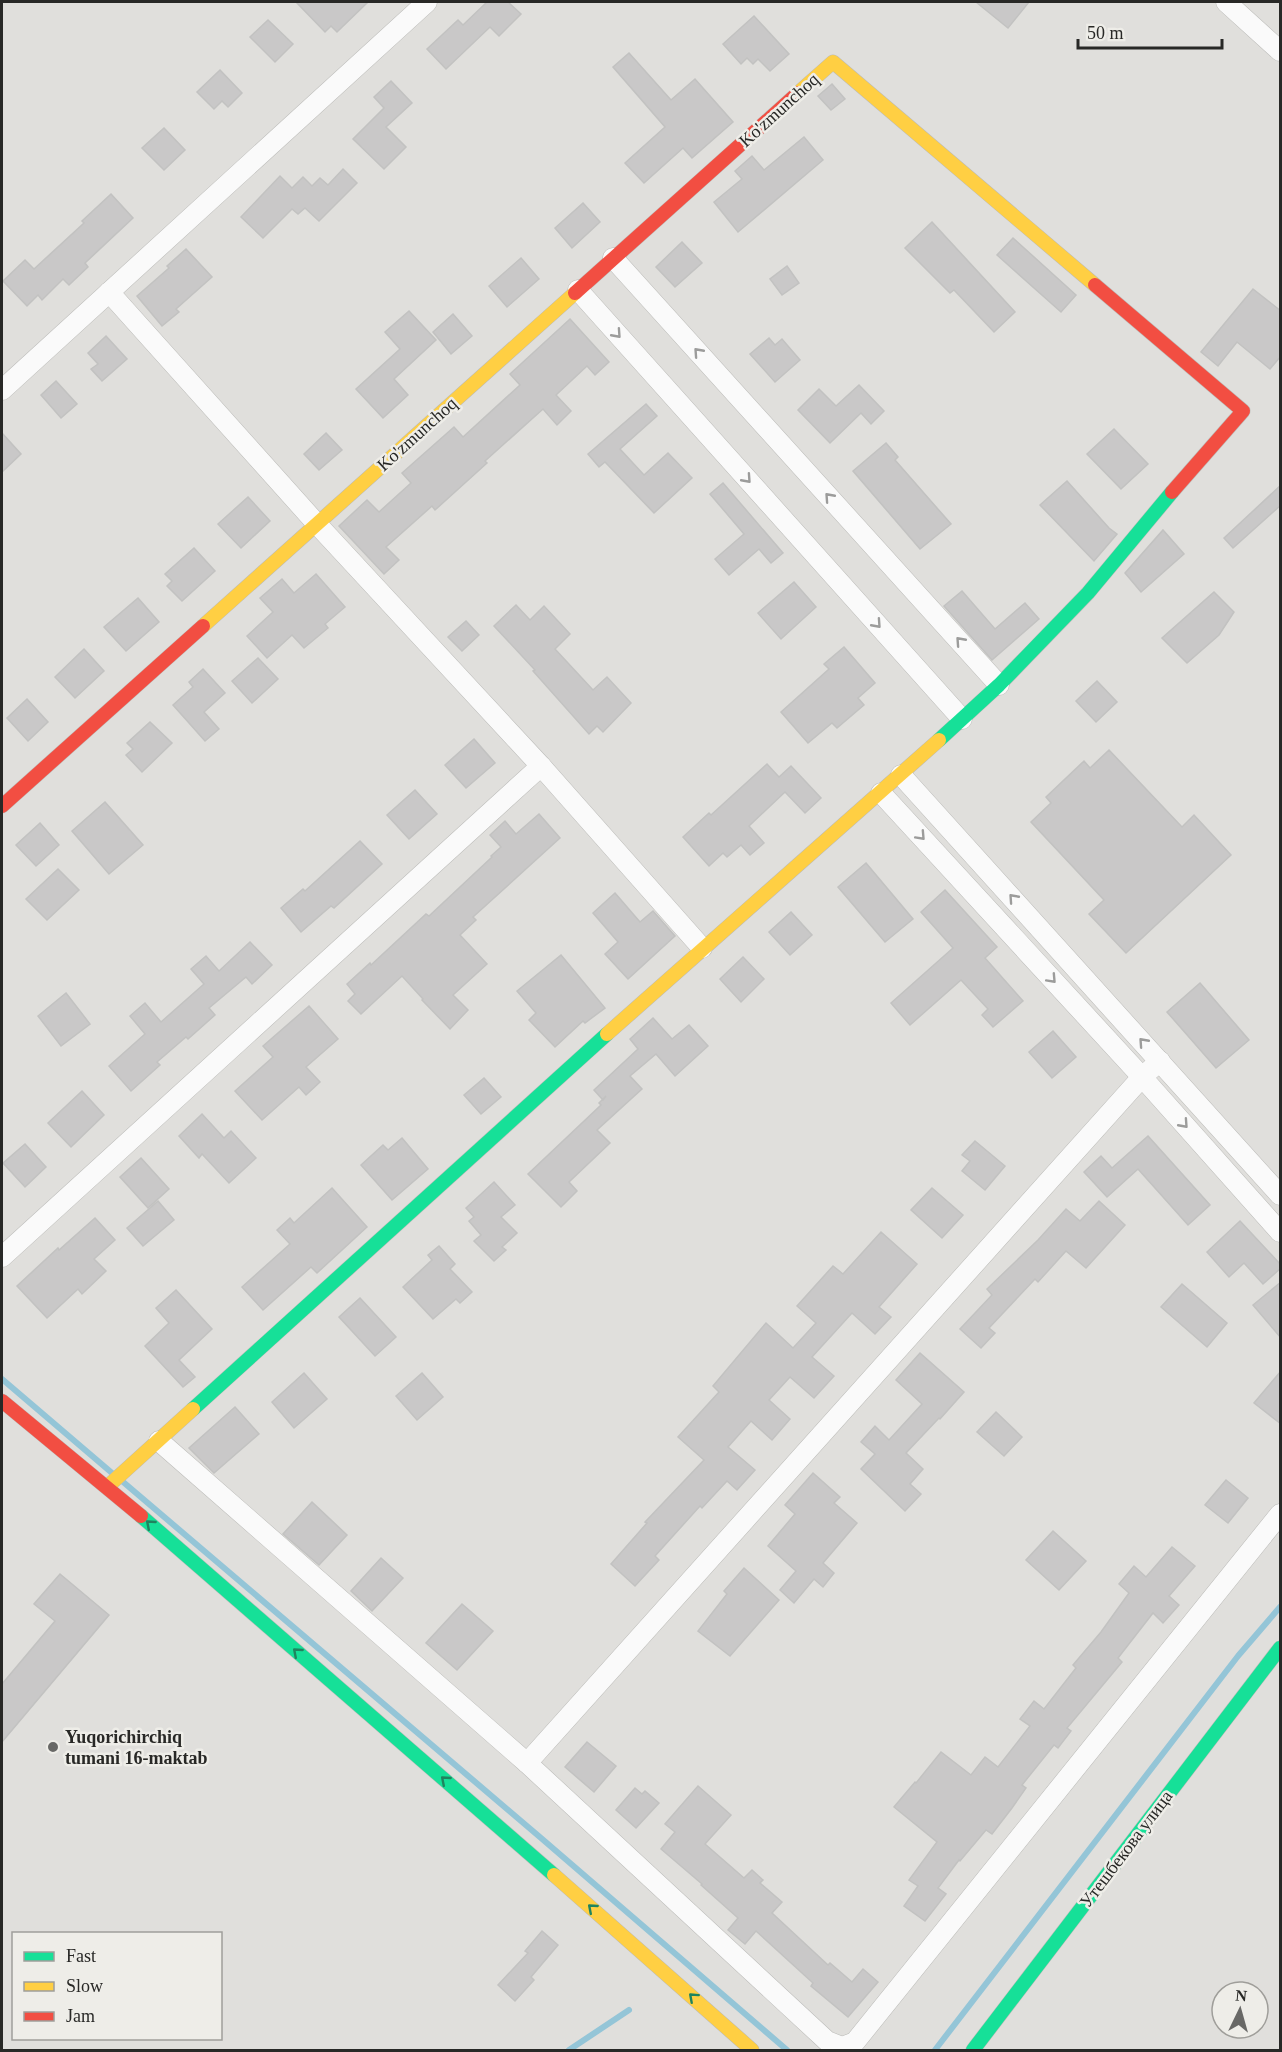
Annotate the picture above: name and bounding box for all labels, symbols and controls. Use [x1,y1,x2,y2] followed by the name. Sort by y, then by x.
[1078,12,1222,50] scale bar
[1087,23,1124,43] text: 50 m
[735,69,823,151] street label: Ko'zmunchoq
[610,327,621,337] one-way arrow
[694,348,705,359] one-way arrow
[373,393,461,475] street label: Ko'zmunchoq
[740,472,751,483] one-way arrow
[825,493,836,504] one-way arrow
[870,617,881,628] one-way arrow
[956,638,967,648] one-way arrow
[914,829,925,839] one-way arrow
[1009,894,1020,904] one-way arrow
[1045,973,1056,983] one-way arrow
[1140,1038,1151,1049] one-way arrow
[1177,1117,1188,1128] one-way arrow
[146,1520,157,1531] one-way arrow
[293,1648,304,1659] one-way arrow
[65,1727,208,1768] place label: Yuqorichirchiq tumani 16-maktab
[46,1740,60,1754] marker: Yuqorichirchiq tumani 16-maktab
[441,1776,452,1787] one-way arrow
[1075,1787,1177,1911] street label: Утешбекова улица
[588,1904,599,1915] one-way arrow
[12,1932,222,2040] legend
[66,1946,96,1966] text: Fast
[66,1976,103,1996] text: Slow
[1210,1980,1270,2040] north arrow
[1235,1987,1248,2005] text: N
[689,1993,700,2004] one-way arrow
[66,2006,95,2026] text: Jam

